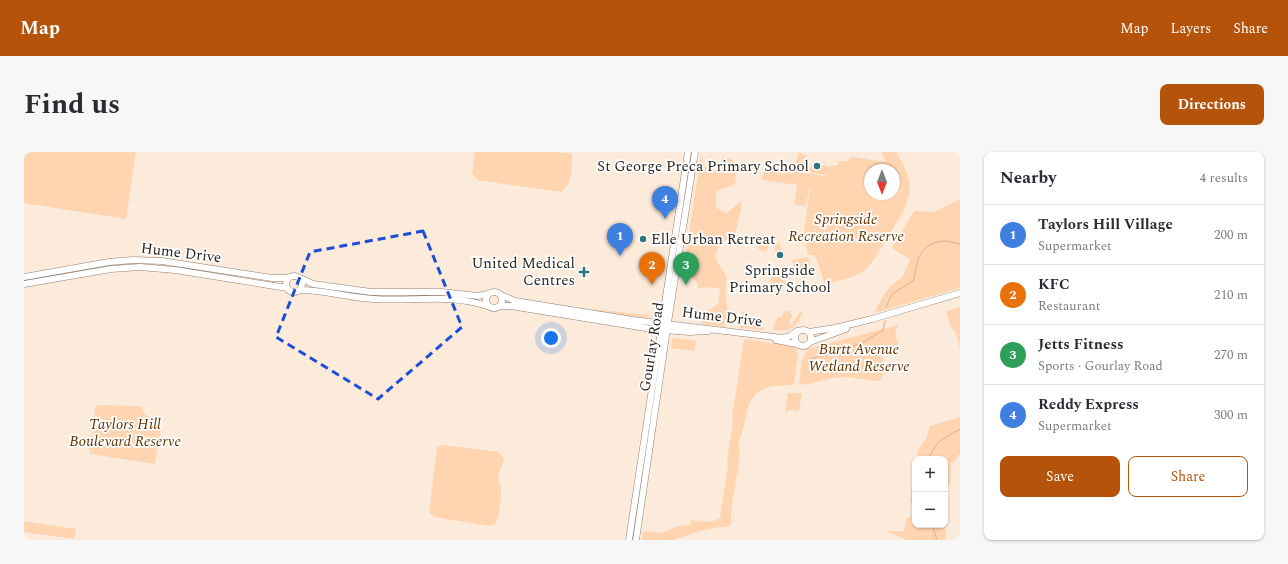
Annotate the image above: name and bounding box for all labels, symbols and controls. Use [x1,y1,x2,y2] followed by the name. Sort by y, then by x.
[20,14,60,43] text: Map
[1120,18,1149,39] text: Map
[1171,18,1211,39] text: Layers
[1233,18,1268,39] text: Share
[24,83,120,126] text: Find us
[1160,84,1264,125] button: Directions
[597,155,809,178] place label: St George Preca Primary School
[812,161,822,171] marker: St George Preca Primary School
[864,164,900,200] north arrow
[1000,165,1056,191] text: Nearby
[1200,168,1248,188] text: 4 results
[652,186,678,219] pin: 4
[788,208,904,248] park label: Springside Recreation Reserve
[1038,213,1173,236] text: Taylors Hill Village
[607,223,633,256] pin: 1
[1009,225,1017,245] text: 1
[1214,225,1248,245] text: 200 m
[651,228,775,251] place label: Elle Urban Retreat
[638,234,648,244] marker: Elle Urban Retreat
[1038,236,1112,256] text: Supermarket
[139,237,223,269] street label: Hume Drive
[775,250,785,260] marker: Springside Primary School
[472,252,575,292] place label: United Medical Centres
[639,252,665,285] pin: 2
[673,252,699,285] pin: 3
[729,259,831,299] place label: Springside Primary School
[578,266,590,278] marker: United Medical Centres
[1038,273,1070,296] text: KFC
[1009,285,1017,305] text: 2
[1214,285,1248,305] text: 210 m
[1038,296,1100,316] text: Restaurant
[634,301,670,393] street label: Gourlay Road
[680,301,764,333] street label: Hume Drive
[541,328,561,348] your location
[1038,333,1124,356] text: Jetts Fitness
[808,338,910,378] park label: Burtt Avenue Wetland Reserve
[1009,345,1017,365] text: 3
[1214,345,1248,365] text: 270 m
[1038,356,1163,376] text: Sports · Gourlay Road
[1038,393,1139,416] text: Reddy Express
[1009,405,1017,425] text: 4
[1214,405,1248,425] text: 300 m
[69,413,181,453] park label: Taylors Hill Boulevard Reserve
[1038,416,1112,436] text: Supermarket
[912,456,948,528] map controls
[912,456,948,492] button: +
[1000,456,1120,497] button: Save
[1128,456,1248,497] button: Share
[912,492,948,528] button: −

